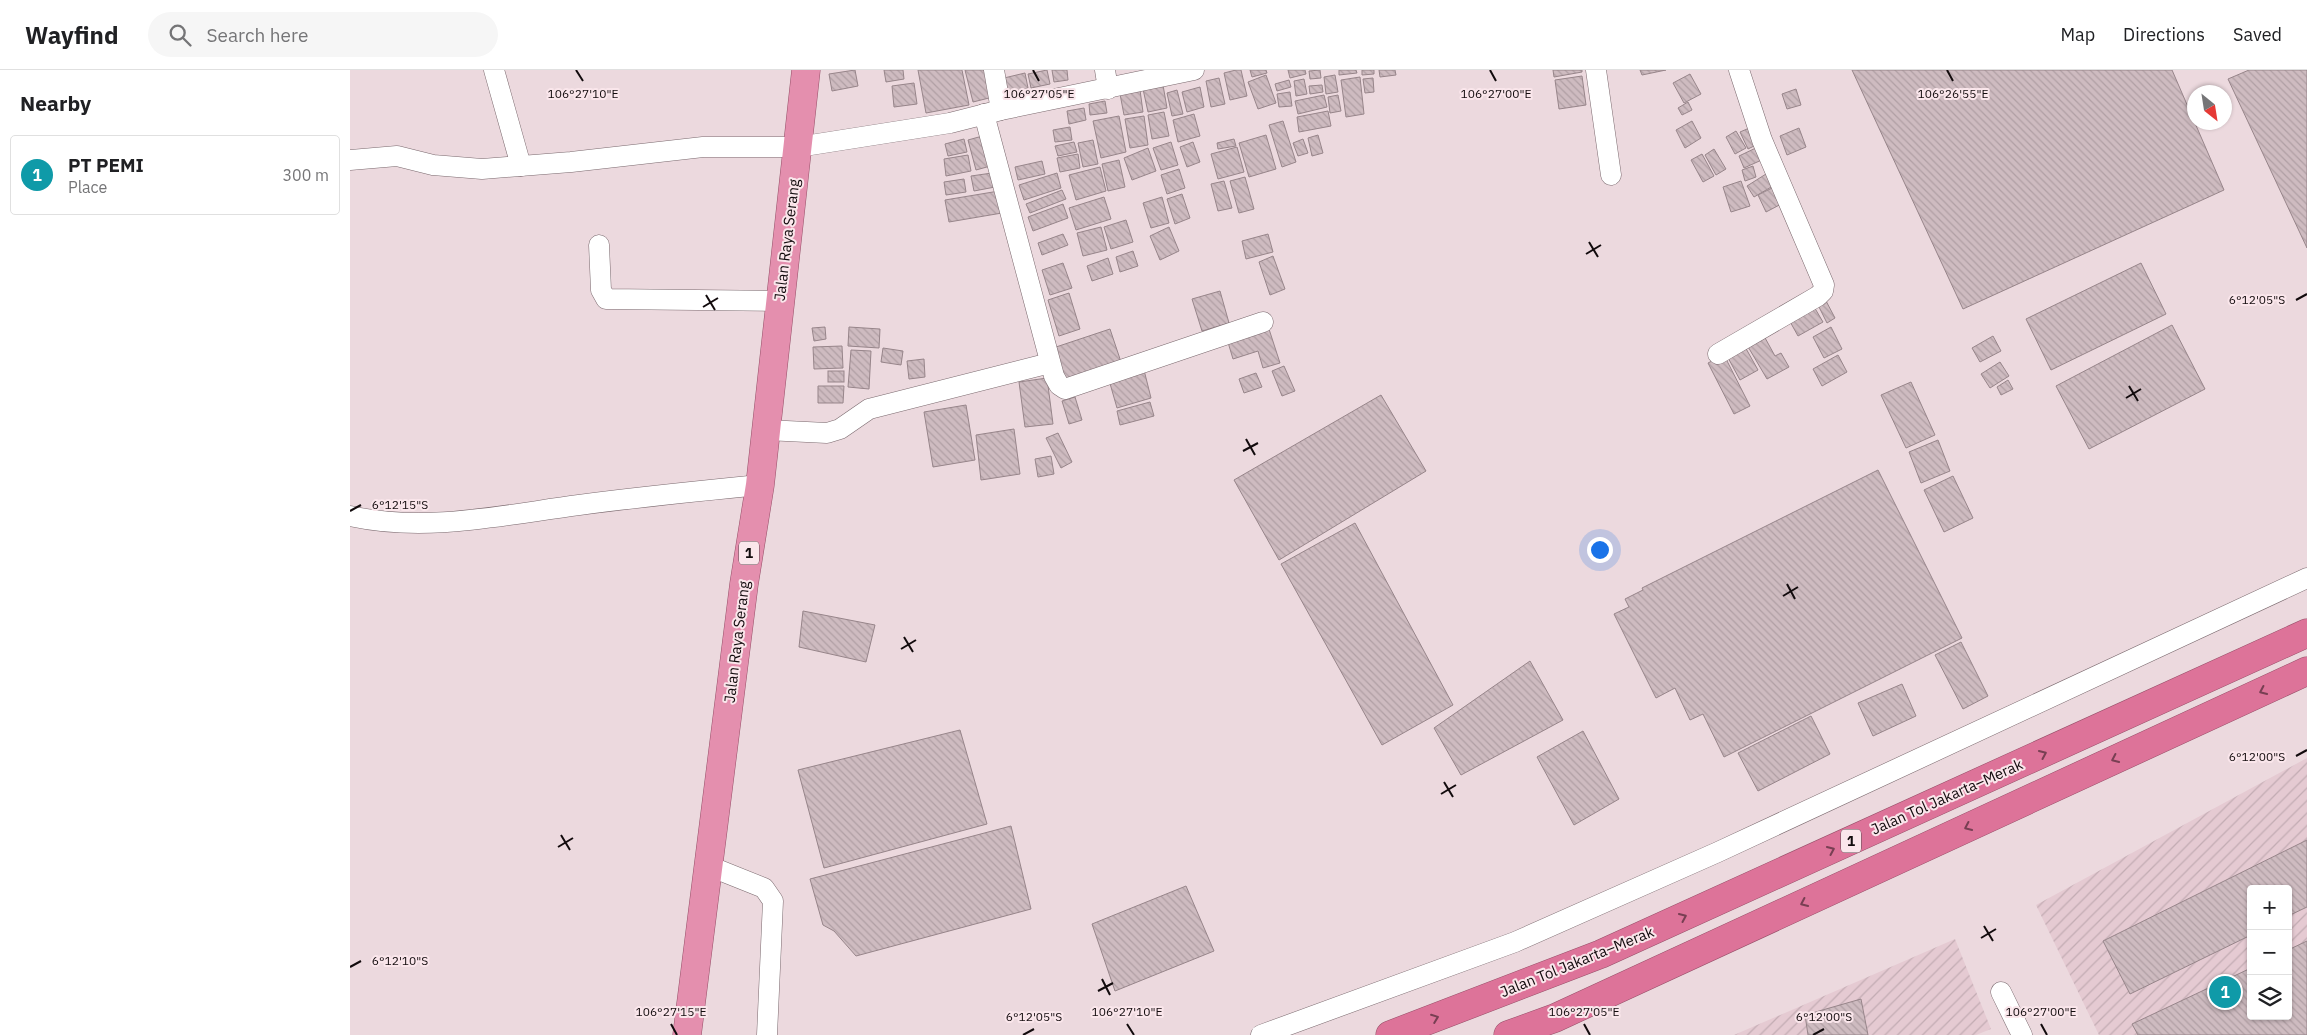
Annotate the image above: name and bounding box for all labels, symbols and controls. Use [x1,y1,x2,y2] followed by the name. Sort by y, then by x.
[148,12,498,57] search box
[25,19,118,51] text: Wayfind
[166,21,194,49] icon: search
[206,23,308,47] text: Search here
[2060,23,2095,46] text: Map
[2123,23,2205,46] text: Directions
[2233,23,2282,46] text: Saved
[2187,85,2232,130] north arrow
[548,86,618,101] text: 106°27'10"E
[1004,86,1074,101] text: 106°27'05"E
[1461,86,1531,101] text: 106°27'00"E
[1918,86,1988,101] text: 106°26'55"E
[20,89,91,117] text: Nearby
[68,153,144,177] text: PT PEMI
[32,165,42,185] text: 1
[282,165,329,185] text: 300 m
[68,177,107,197] text: Place
[770,178,803,302] street label: Jalan Raya Serang
[2229,292,2285,307] text: 6°12'05"S
[372,497,428,512] text: 6°12'15"S
[1587,537,1613,563] your location
[739,542,759,564] road number: 1
[720,580,753,704] street label: Jalan Raya Serang
[2259,685,2268,696] one-way arrow
[2038,749,2047,760] one-way arrow
[2229,749,2285,764] text: 6°12'00"S
[2111,753,2120,764] one-way arrow
[1868,754,2026,839] street label: Jalan Tol Jakarta–Merak
[1964,821,1973,832] one-way arrow
[1841,829,1861,852] road number: 1
[1826,845,1835,856] one-way arrow
[2247,885,2292,1020] map controls
[2247,885,2292,930] button: +
[1800,896,1809,907] one-way arrow
[1678,913,1687,923] one-way arrow
[1497,922,1657,1001] street label: Jalan Tol Jakarta–Merak
[2247,930,2292,975] button: −
[372,953,428,968] text: 6°12'10"S
[2209,973,2241,1011] pin: 1
[2247,975,2292,1020] button: layers
[636,1004,706,1019] text: 106°27'15"E
[1092,1004,1162,1019] text: 106°27'10"E
[1549,1004,1619,1019] text: 106°27'05"E
[2006,1004,2076,1019] text: 106°27'00"E
[1006,1009,1062,1024] text: 6°12'05"S
[1796,1009,1852,1024] text: 6°12'00"S
[1430,1014,1439,1024] one-way arrow

